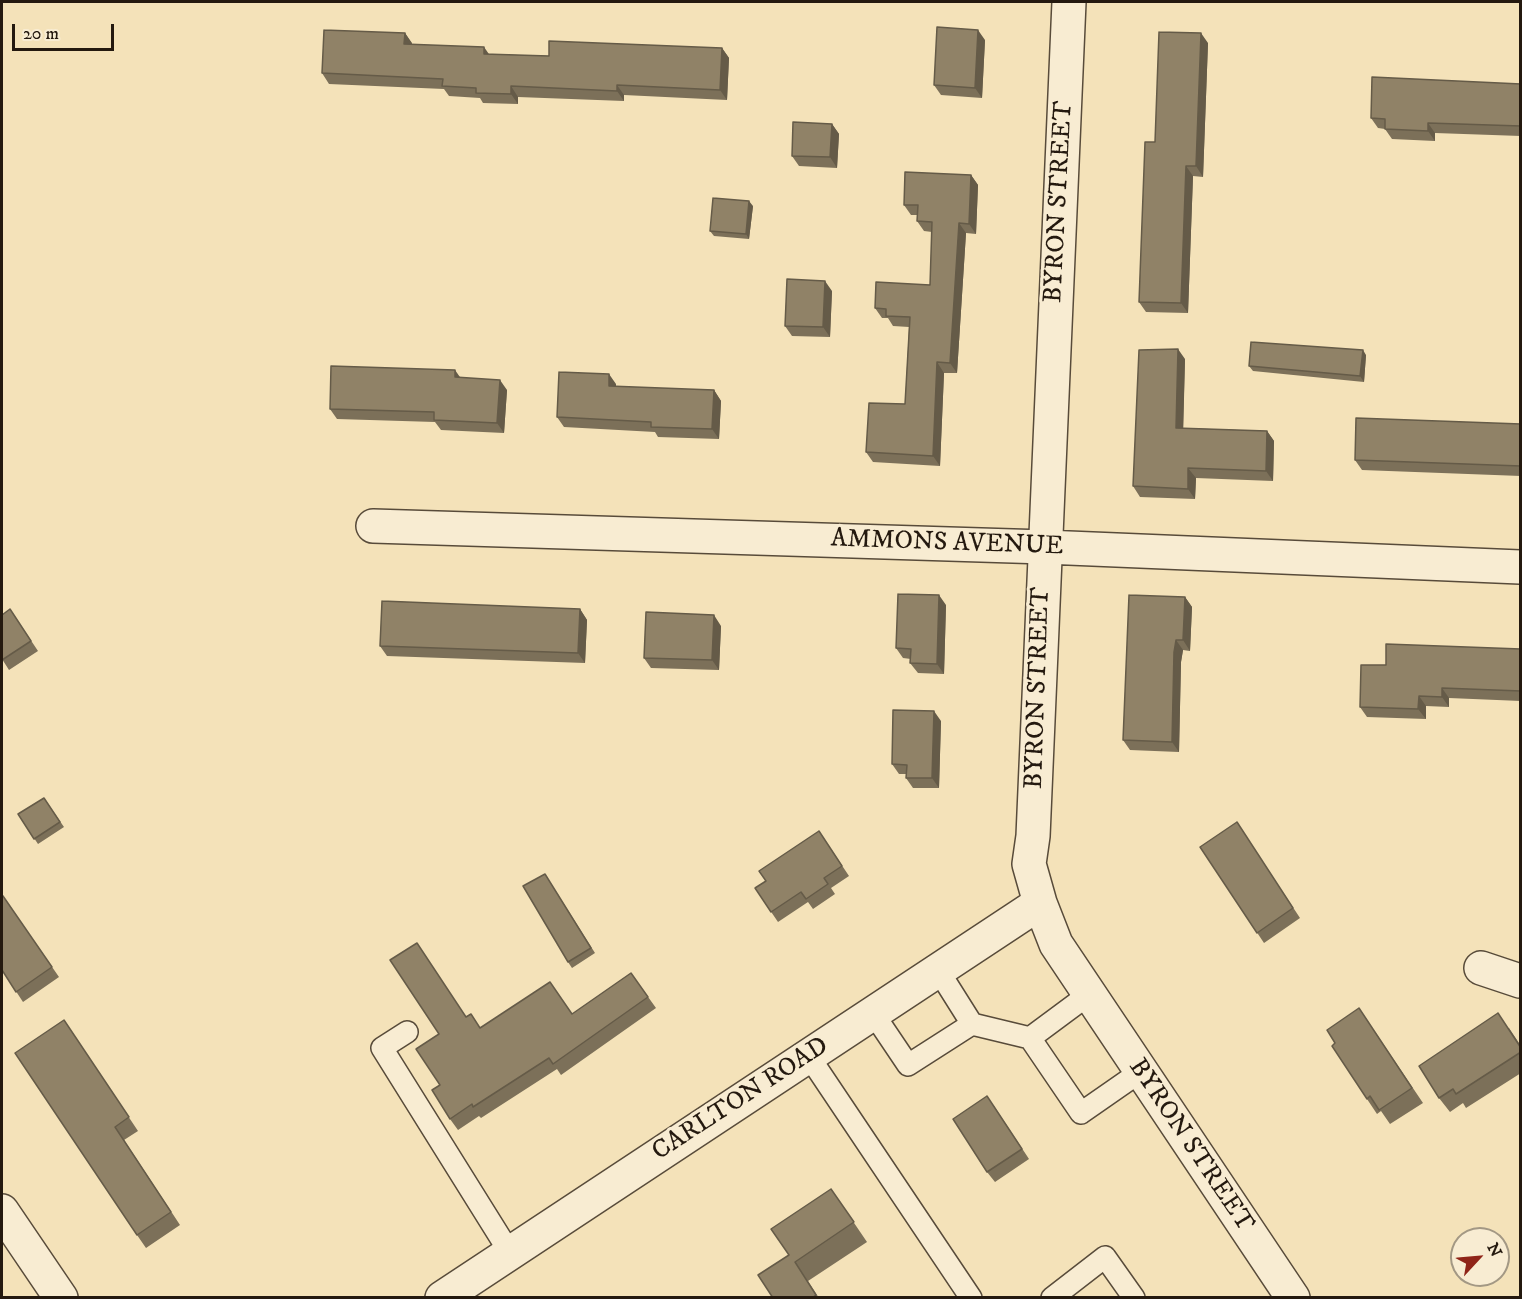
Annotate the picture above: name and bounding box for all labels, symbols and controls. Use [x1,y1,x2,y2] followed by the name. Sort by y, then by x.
[15,12,117,50] scale bar
[23,23,59,45] text: 20 m
[1039,100,1081,304] street label: BYRON STREET
[830,524,1064,564] street label: AMMONS AVENUE
[1020,586,1058,790] street label: BYRON STREET
[647,1031,835,1169] street label: CARLTON ROAD
[1121,1054,1259,1238] street label: BYRON STREET
[1450,1227,1510,1287] north arrow
[1483,1240,1506,1260] text: N

